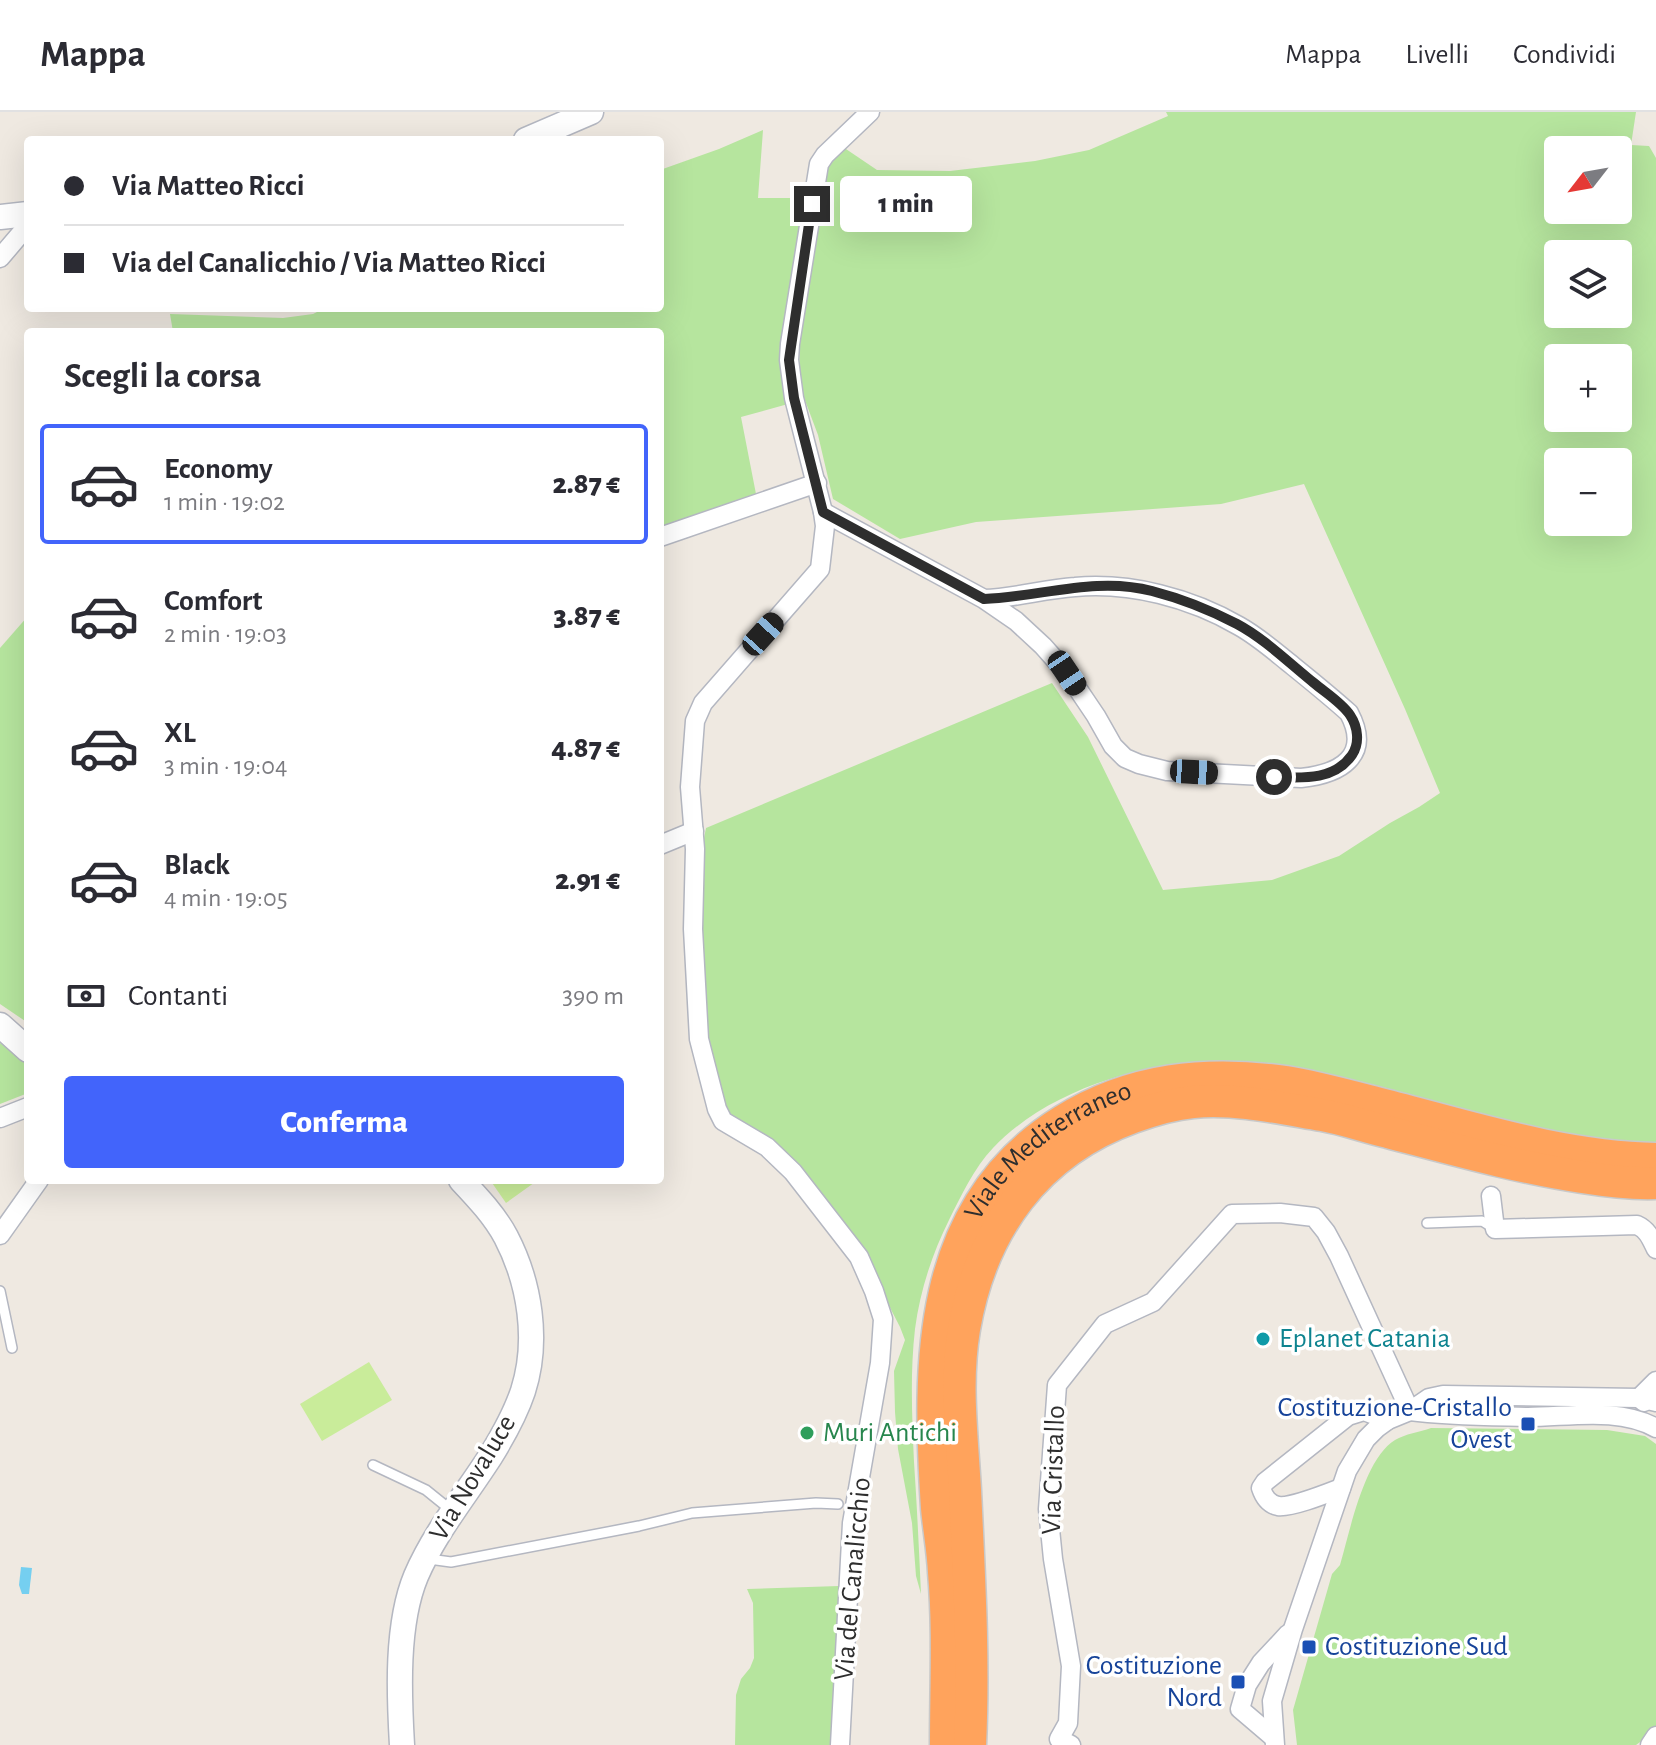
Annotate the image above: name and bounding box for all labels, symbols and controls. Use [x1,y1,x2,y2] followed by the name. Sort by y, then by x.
[40,36,146,74] text: Mappa
[1285,41,1362,69] text: Mappa
[1406,41,1469,69] text: Livelli
[1513,41,1616,69] text: Condividi
[1544,136,1632,224] north arrow
[1544,136,1632,536] map controls
[112,171,304,201] text: Via Matteo Ricci
[840,176,972,232] callout: 1 min
[794,186,830,222] route end
[878,191,934,217] text: 1 min
[1544,240,1632,328] button: layers
[112,248,546,278] text: Via del Canalicchio / Via Matteo Ricci
[1544,344,1632,432] button: +
[64,358,261,394] text: Scegli la corsa
[68,448,140,520] icon: car
[1544,448,1632,536] button: −
[164,454,273,484] text: Economy
[552,469,620,499] text: 2.87 €
[164,489,285,515] text: 1 min · 19:02
[68,580,140,652] icon: car
[164,586,263,616] text: Comfort
[554,601,620,631] text: 3.87 €
[738,608,788,660] car
[164,621,287,647] text: 2 min · 19:03
[1044,646,1090,700] car
[68,712,140,784] icon: car
[164,718,196,748] text: XL
[551,733,620,763] text: 4.87 €
[164,753,287,779] text: 3 min · 19:04
[1169,759,1219,785] car
[1256,759,1292,795] route start
[68,844,140,916] icon: car
[164,850,230,880] text: Black
[555,865,620,895] text: 2.91 €
[164,885,288,911] text: 4 min · 19:05
[64,974,108,1018] icon: cash
[128,981,228,1011] text: Contanti
[562,983,624,1009] text: 390 m
[64,1076,624,1168] button: Conferma
[960,1077,1135,1225] street label: Viale Mediterraneo
[1279,1325,1451,1353] place label: Eplanet Catania
[1254,1330,1272,1348] marker: Eplanet Catania
[1278,1394,1512,1454] place label: Costituzione-Cristallo Ovest
[1038,1405,1070,1535] street label: Via Cristallo
[425,1410,521,1546] street label: Via Novaluce
[1519,1415,1537,1433] marker: Costituzione-Cristallo Ovest
[823,1419,957,1447] place label: Muri Antichi
[798,1424,816,1442] marker: Muri Antichi
[830,1476,876,1682] street label: Via del Canalicchio
[1325,1633,1508,1661] place label: Costituzione Sud
[1300,1638,1318,1656] marker: Costituzione Sud
[1086,1652,1222,1712] place label: Costituzione Nord
[1229,1673,1247,1691] marker: Costituzione Nord

